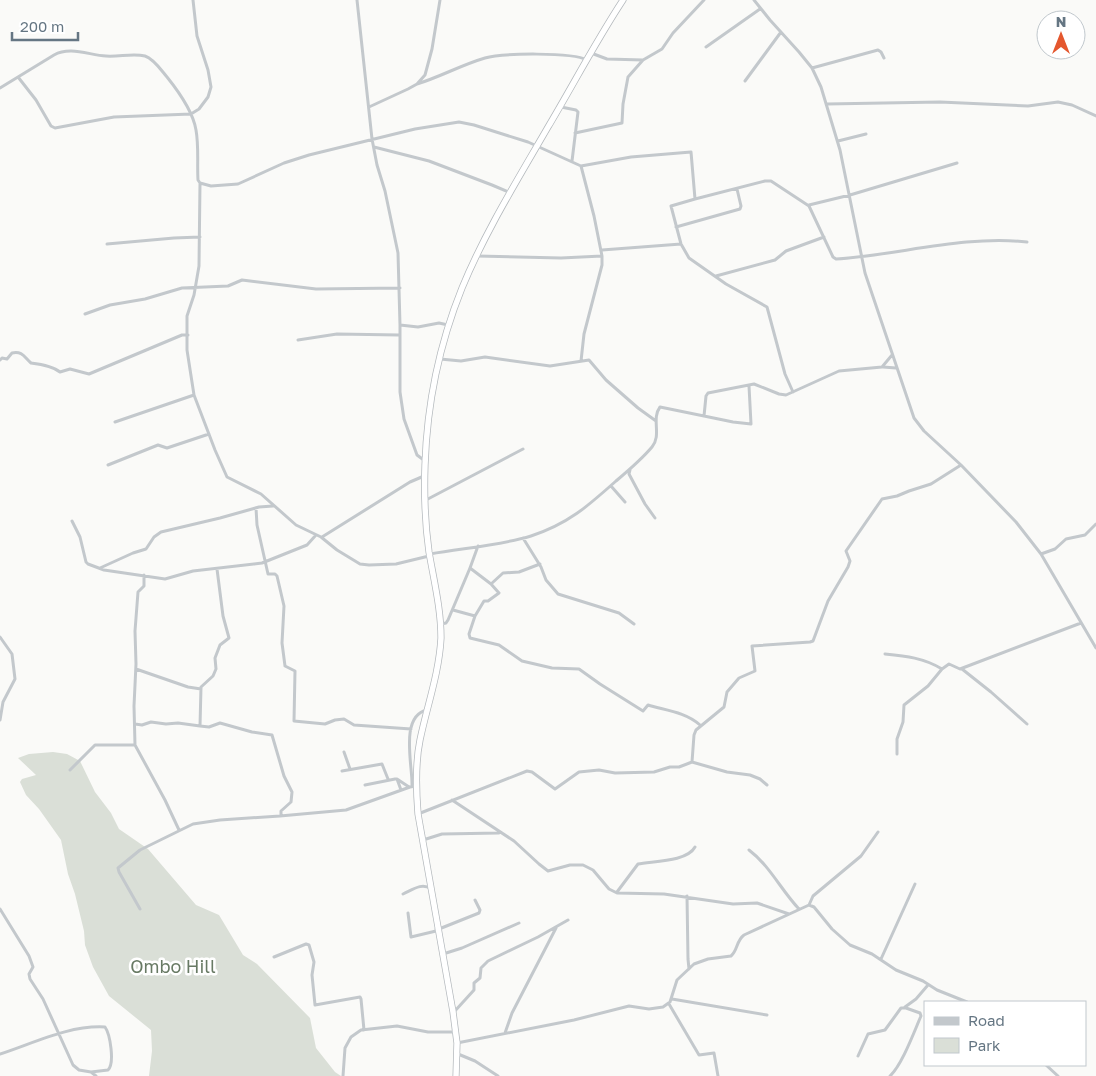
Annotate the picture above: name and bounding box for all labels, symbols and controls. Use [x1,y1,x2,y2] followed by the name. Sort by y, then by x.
[12,10,79,42] scale bar
[1036,10,1086,60] north arrow
[1056,13,1066,30] text: N
[20,17,64,35] text: 200 m
[130,955,216,977] park label: Ombo Hill
[924,1001,1086,1066] legend
[968,1011,1005,1029] text: Road
[968,1036,1001,1054] text: Park

